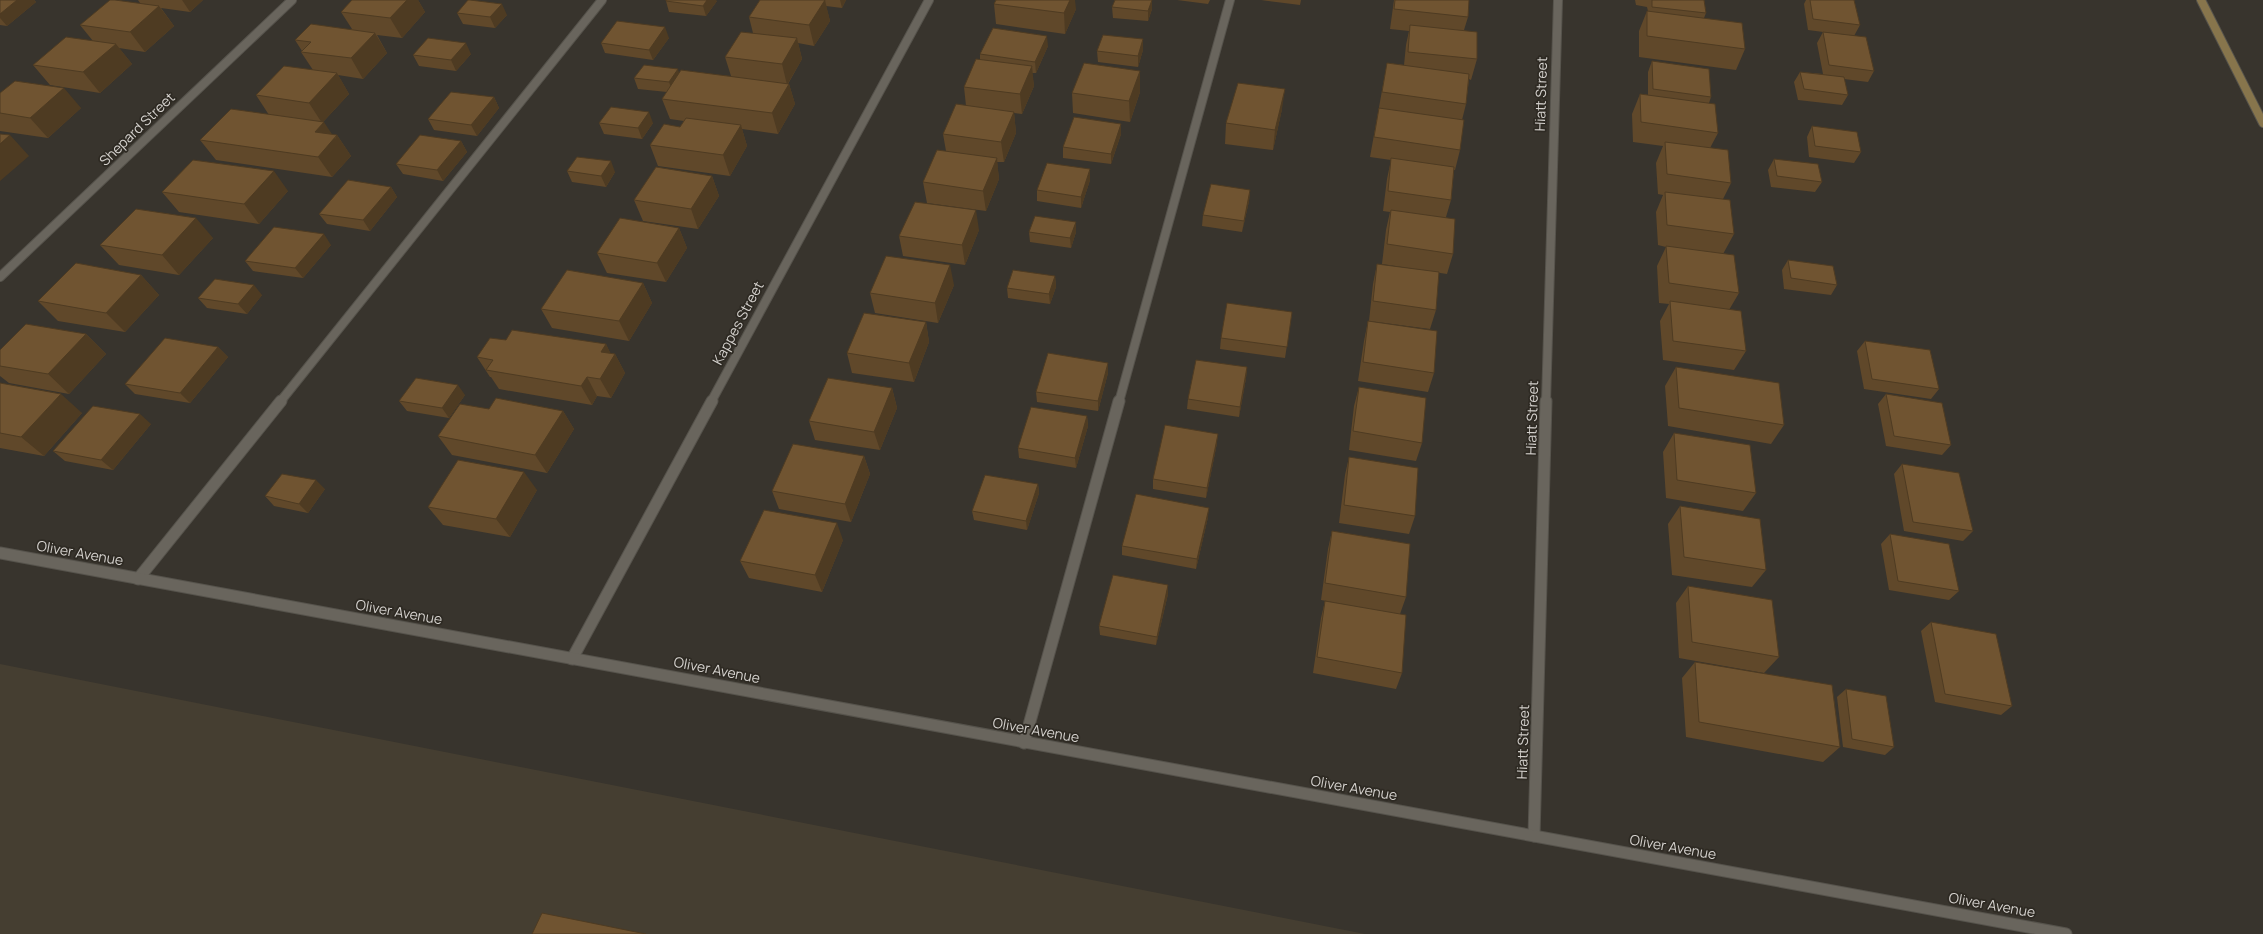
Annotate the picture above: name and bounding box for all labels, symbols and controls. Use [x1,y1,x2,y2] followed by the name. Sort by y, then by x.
[1530,56,1551,132] street label: Hiatt Street
[95,87,179,170] street label: Shepard Street
[708,277,768,368] street label: Kappes Street
[1521,380,1542,456] street label: Hiatt Street
[35,536,125,569] street label: Oliver Avenue
[354,595,444,628] street label: Oliver Avenue
[672,652,762,687] street label: Oliver Avenue
[1512,704,1533,780] street label: Hiatt Street
[991,713,1081,746] street label: Oliver Avenue
[1309,771,1399,804] street label: Oliver Avenue
[1628,830,1718,863] street label: Oliver Avenue
[1947,888,2037,921] street label: Oliver Avenue

